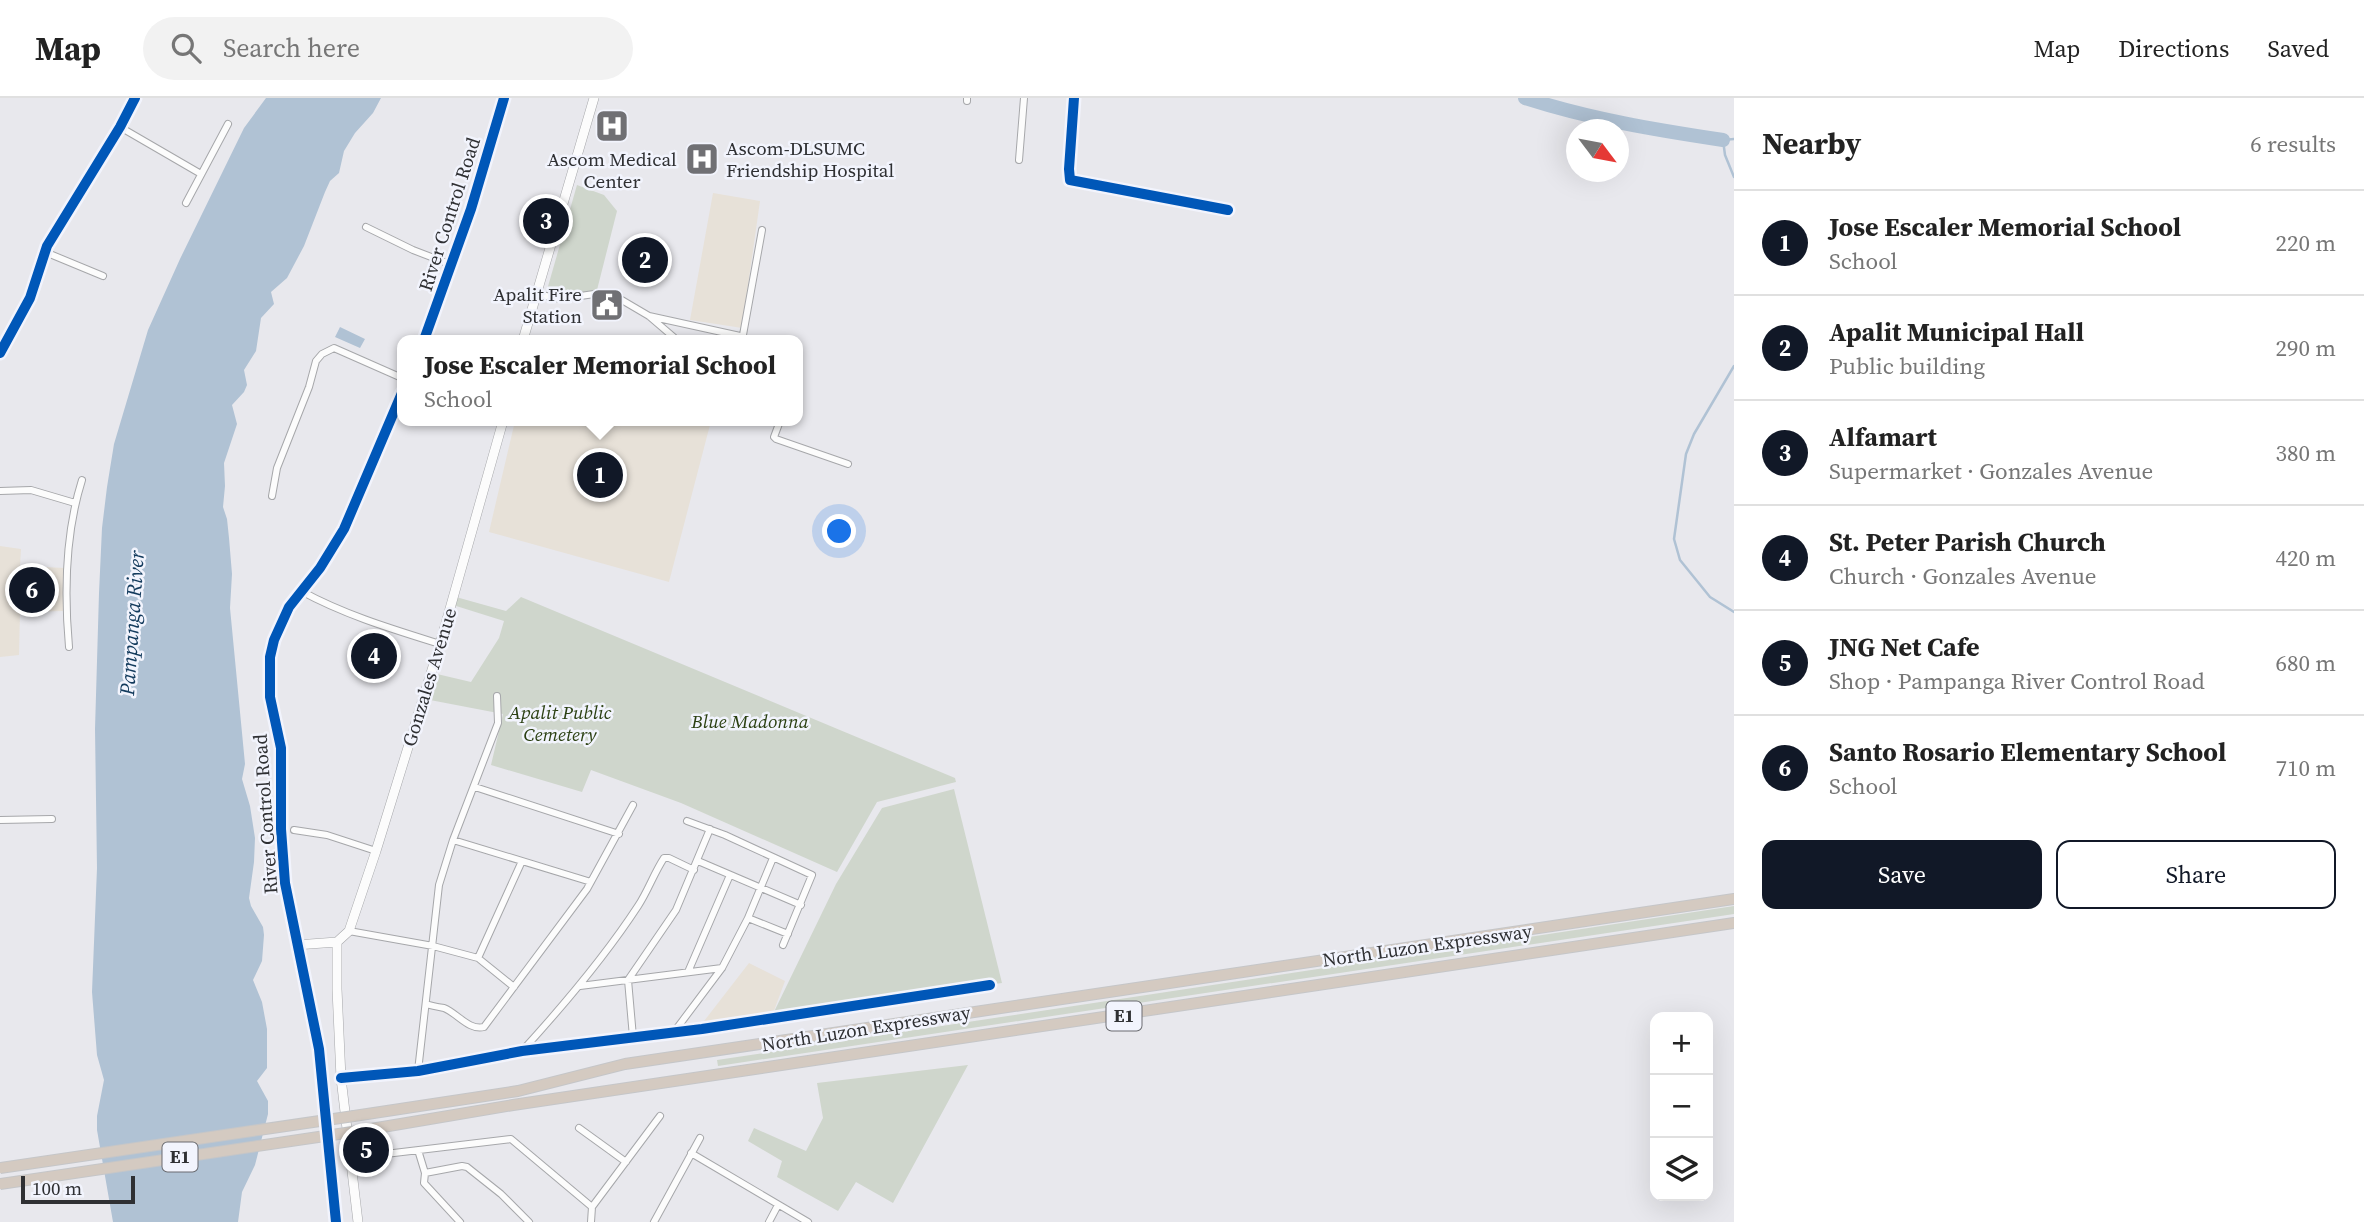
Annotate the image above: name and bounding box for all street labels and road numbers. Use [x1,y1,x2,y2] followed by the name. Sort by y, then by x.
[412,134,486,294] street label: River Control Road
[396,605,462,749] street label: Gonzales Avenue
[246,733,284,895] street label: River Control Road
[1321,917,1534,973] street label: North Luzon Expressway
[760,999,973,1057] street label: North Luzon Expressway
[1106,1001,1142,1030] road number: E1
[162,1142,198,1172] road number: E1

